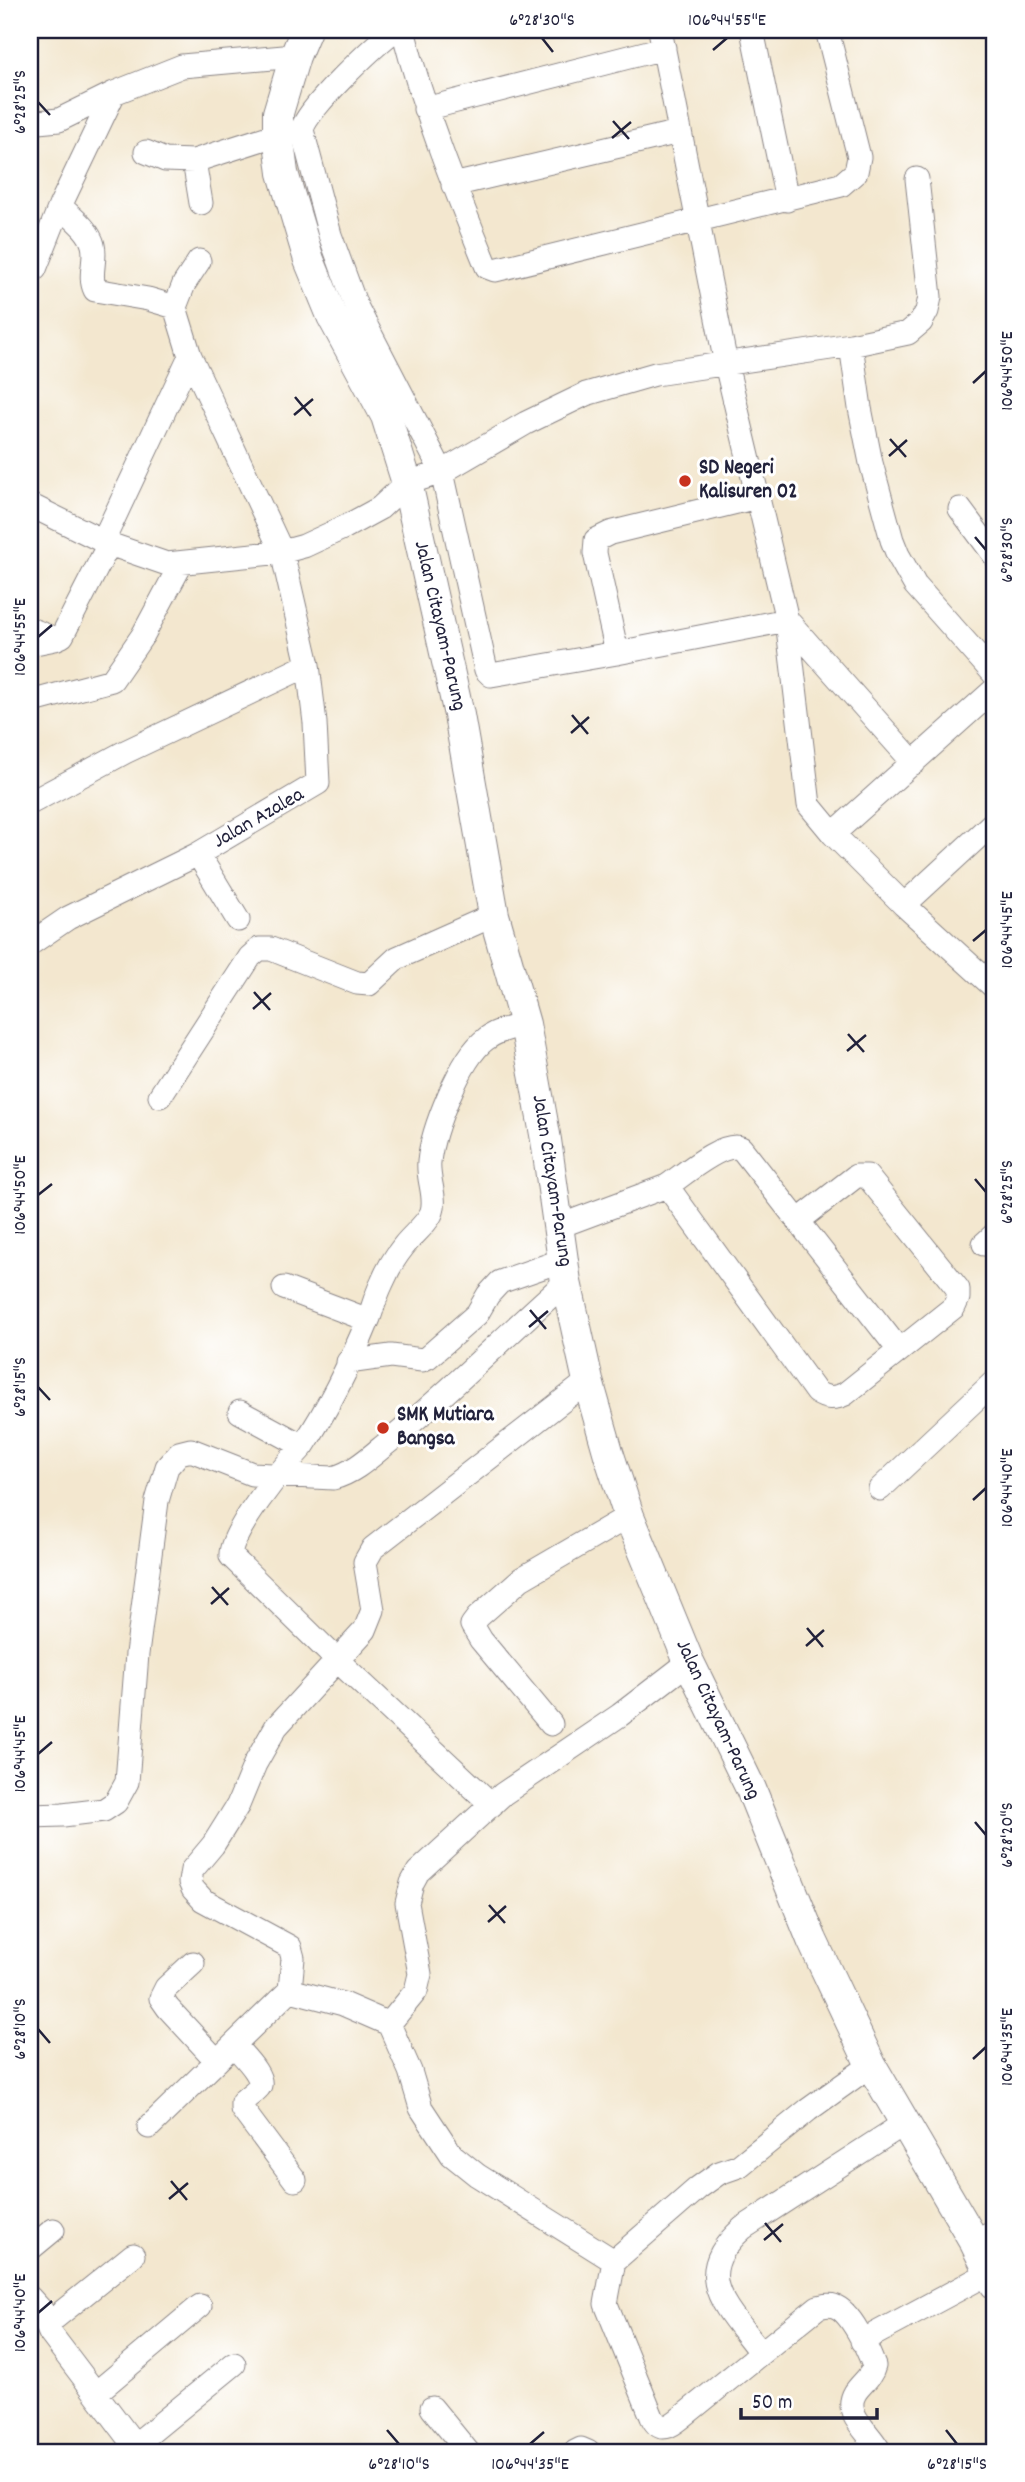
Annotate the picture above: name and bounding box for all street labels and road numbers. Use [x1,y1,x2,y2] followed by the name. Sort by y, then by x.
[405,538,473,714] street label: Jalan Citayam-Parung
[208,780,311,857] street label: Jalan Azalea
[523,1093,579,1269] street label: Jalan Citayam-Parung
[667,1635,767,1805] street label: Jalan Citayam-Parung

